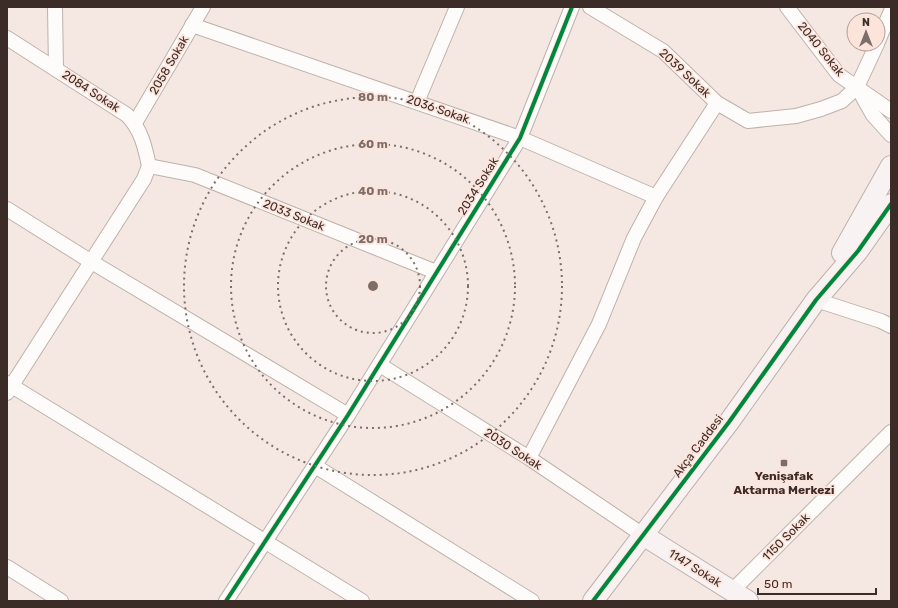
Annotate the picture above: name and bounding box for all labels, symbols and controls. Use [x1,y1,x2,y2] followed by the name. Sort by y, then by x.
[846,12,886,52] north arrow
[862,16,870,29] text: N
[795,19,848,80] street label: 2040 Sokak
[147,32,192,97] street label: 2058 Sokak
[656,46,714,101] street label: 2039 Sokak
[60,67,123,115] street label: 2084 Sokak
[358,90,388,104] text: 80 m
[405,92,472,127] street label: 2036 Sokak
[358,137,388,151] text: 60 m
[455,154,502,217] street label: 2034 Sokak
[358,184,388,198] text: 40 m
[261,196,328,234] street label: 2033 Sokak
[358,232,388,246] text: 20 m
[366,279,380,293] centre of rings
[670,412,726,480] street label: Akça Caddesi
[482,425,545,473] street label: 2030 Sokak
[779,458,789,468] marker: Yenişafak Aktarma Merkezi
[734,469,834,497] place label: Yenişafak Aktarma Merkezi
[759,510,813,564] street label: 1150 Sokak
[666,546,725,590] street label: 1147 Sokak
[758,570,876,596] scale bar
[764,577,792,591] text: 50 m

